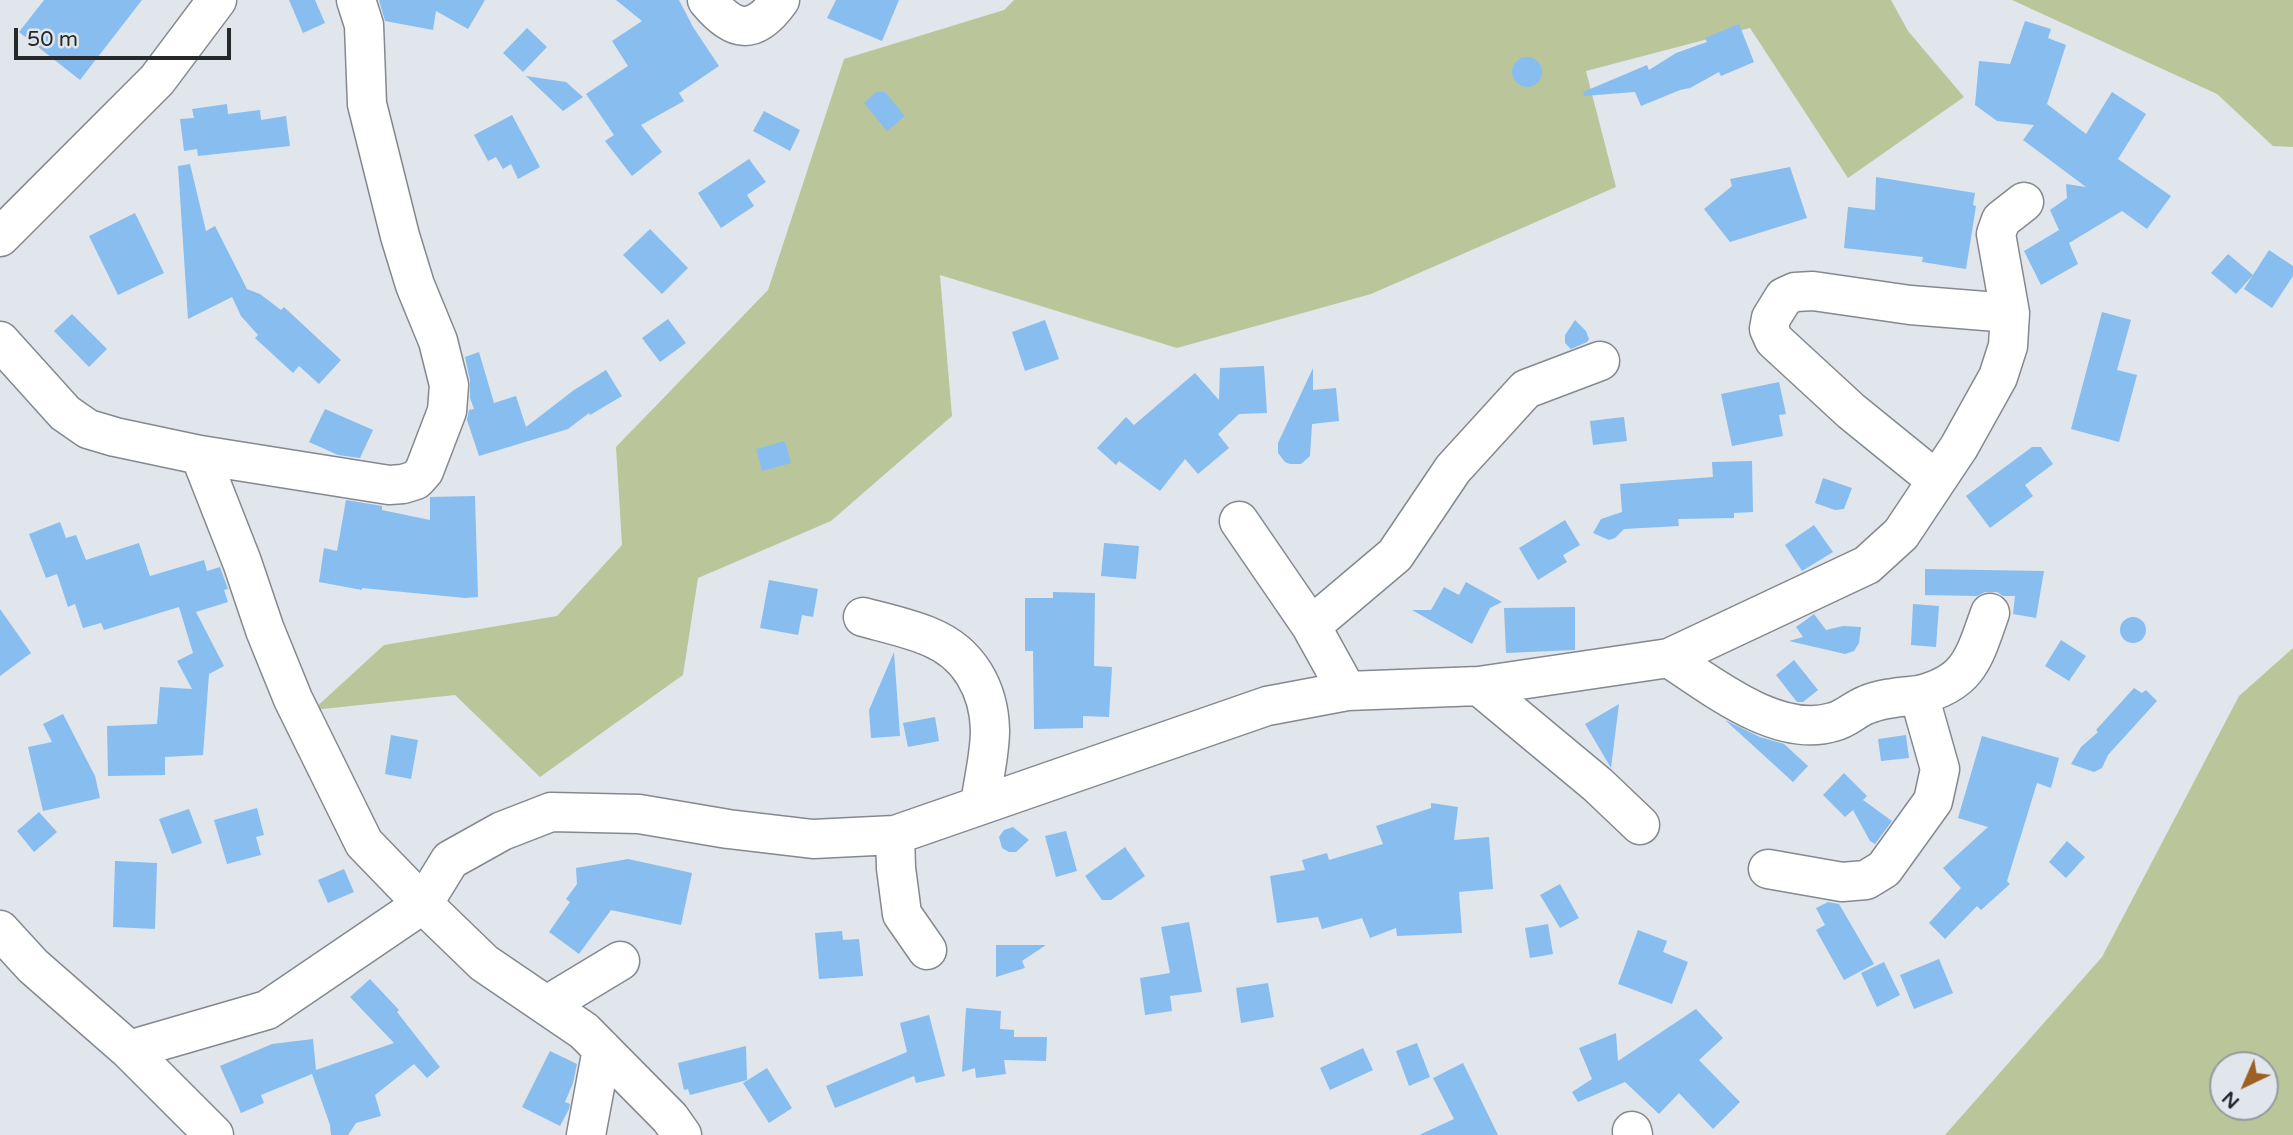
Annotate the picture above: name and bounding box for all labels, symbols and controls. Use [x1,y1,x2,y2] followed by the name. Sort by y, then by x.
[18,14,234,58] scale bar
[27,27,78,52] text: 50 m
[2209,1051,2279,1121] north arrow
[2218,1086,2244,1113] text: N

